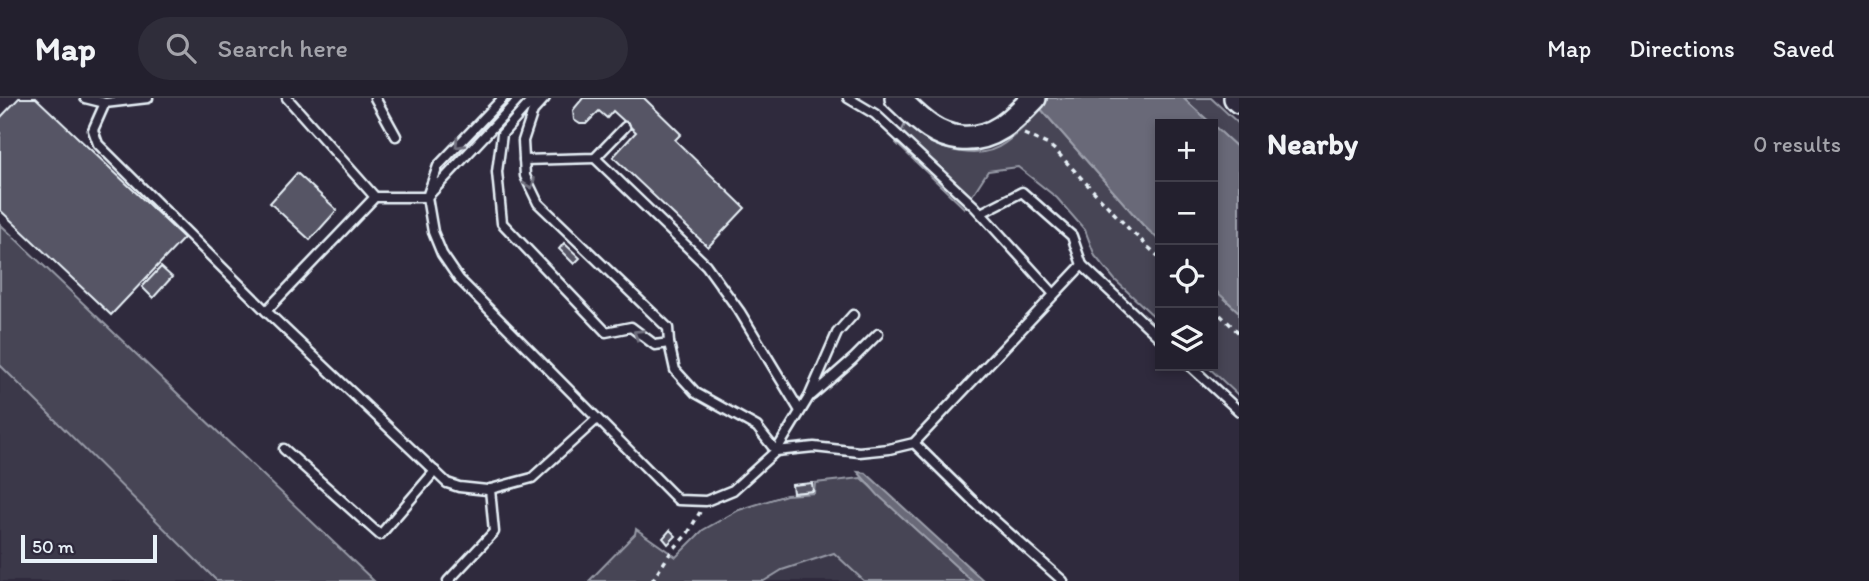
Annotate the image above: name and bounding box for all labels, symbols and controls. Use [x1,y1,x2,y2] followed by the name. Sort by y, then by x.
[138,17,628,80] search box
[35,29,96,68] text: Map
[162,29,200,67] icon: search
[218,32,348,64] text: Search here
[1547,34,1591,63] text: Map
[1629,34,1735,63] text: Directions
[1773,34,1834,63] text: Saved
[1155,119,1218,371] map controls
[1155,119,1218,182] button: +
[1267,125,1358,162] text: Nearby
[1753,130,1841,158] text: 0 results
[455,136,468,149] one-way arrow
[521,177,535,189] one-way arrow
[1155,182,1218,245] button: −
[1155,245,1218,308] button: locate
[1155,308,1218,371] button: layers
[633,329,646,342] one-way arrow
[21,532,158,564] scale bar
[32,535,74,558] text: 50 m

